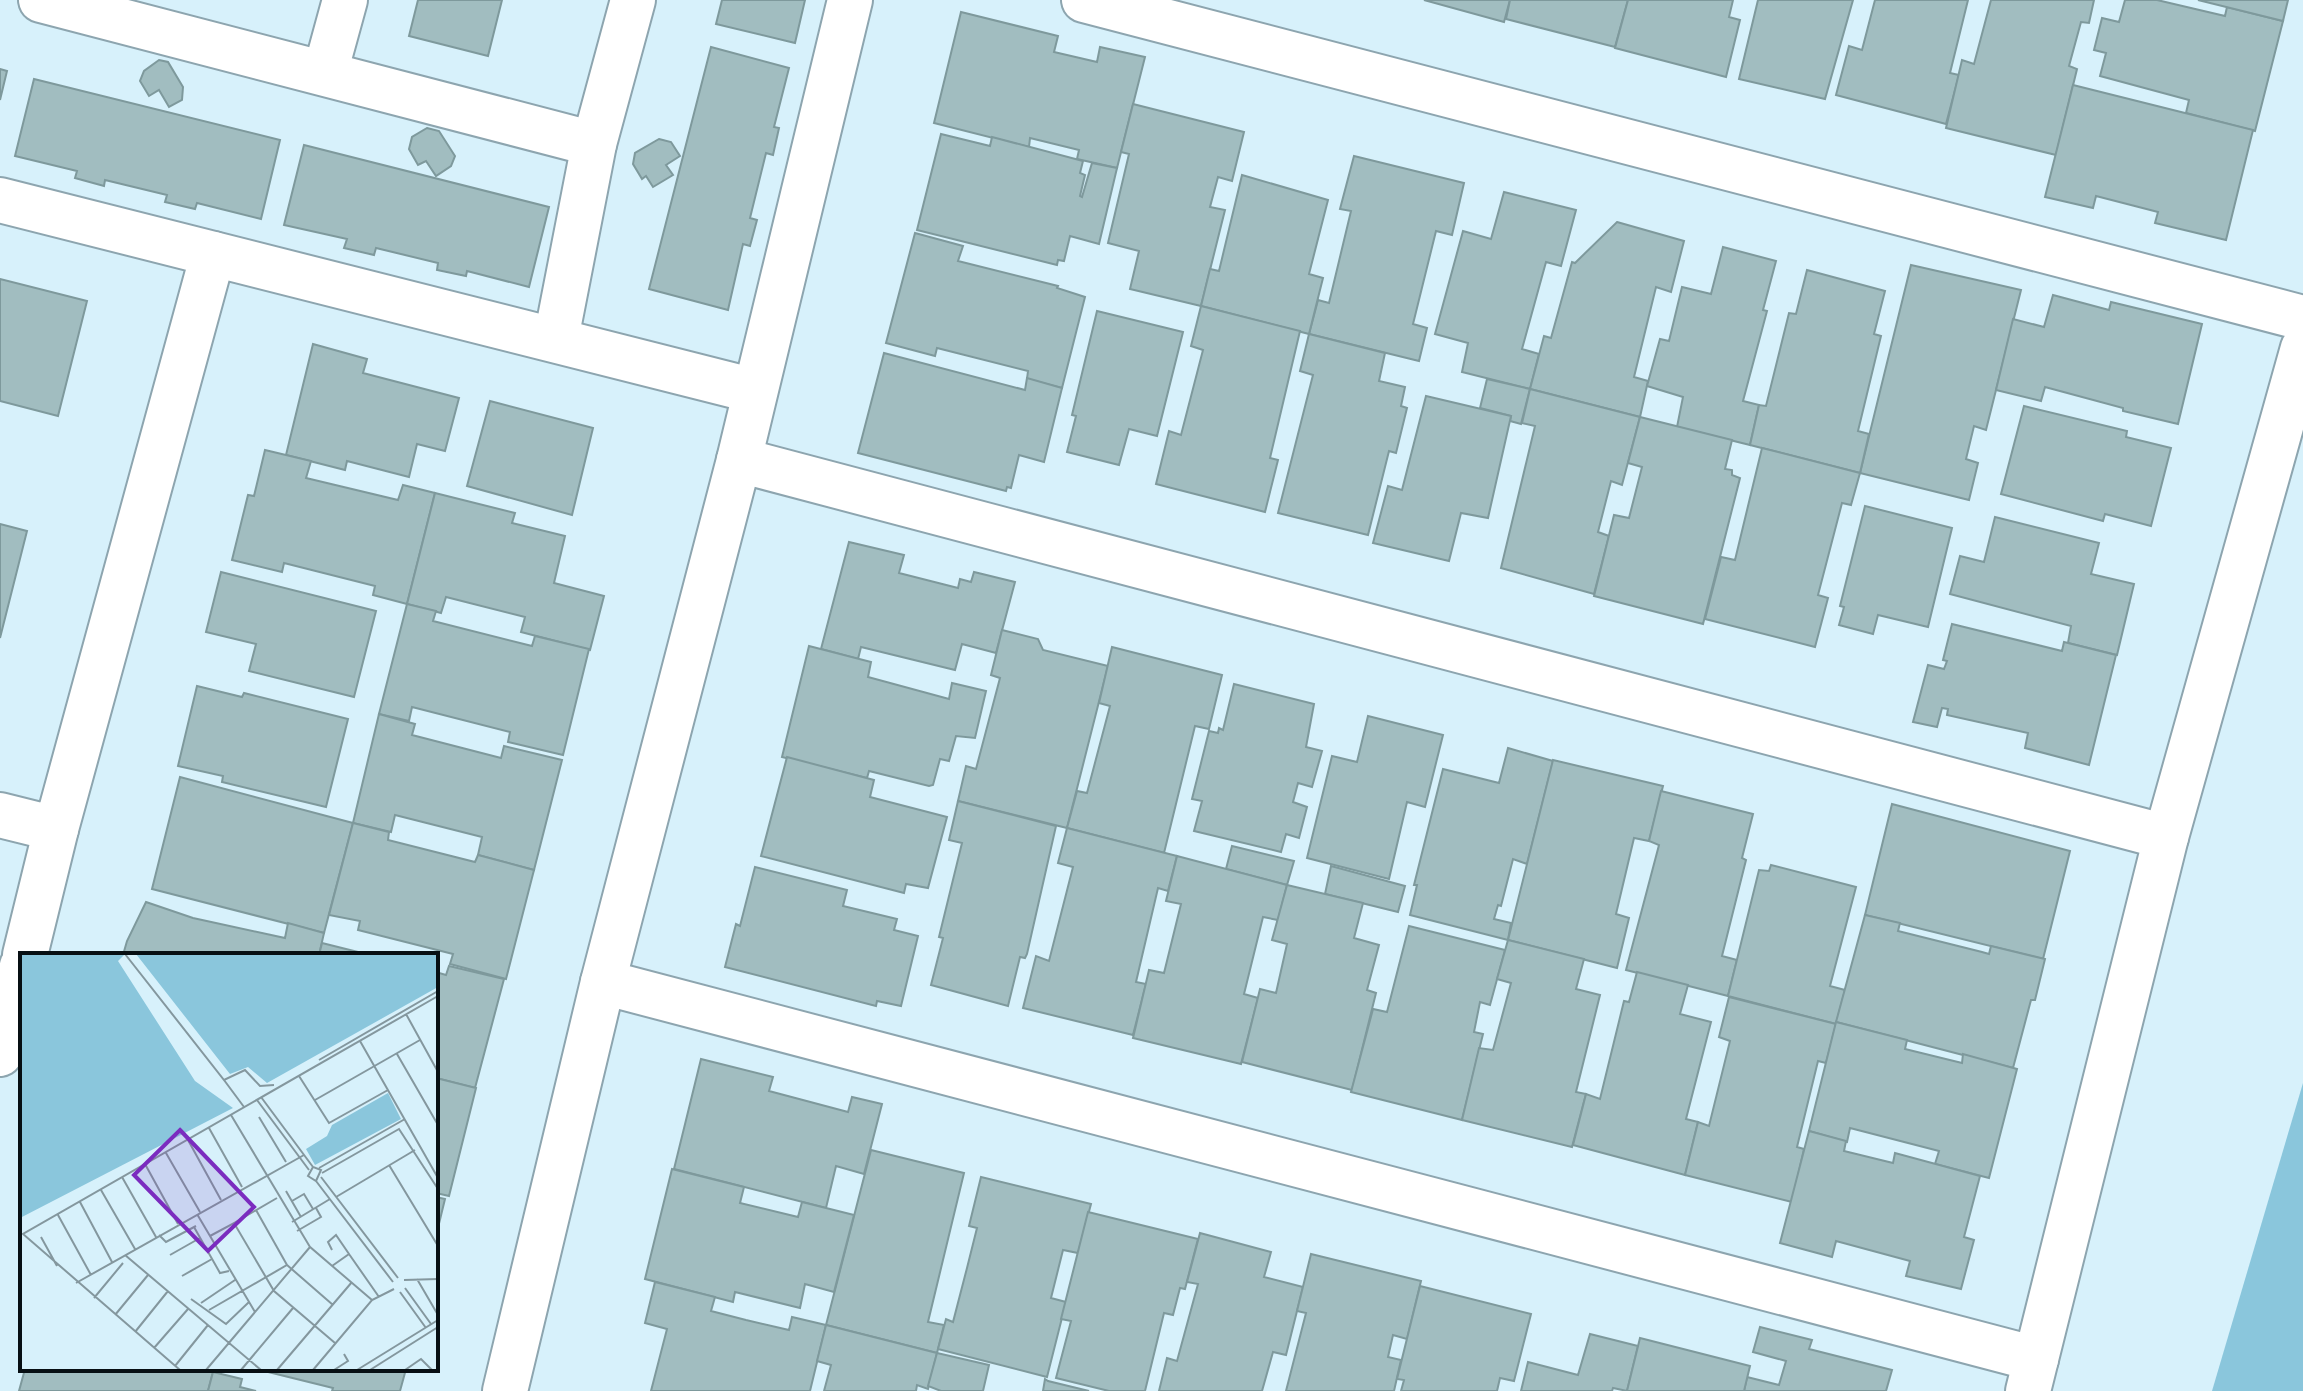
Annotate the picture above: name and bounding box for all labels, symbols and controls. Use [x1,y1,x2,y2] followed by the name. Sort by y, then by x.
[20,953,438,1371] inset map

